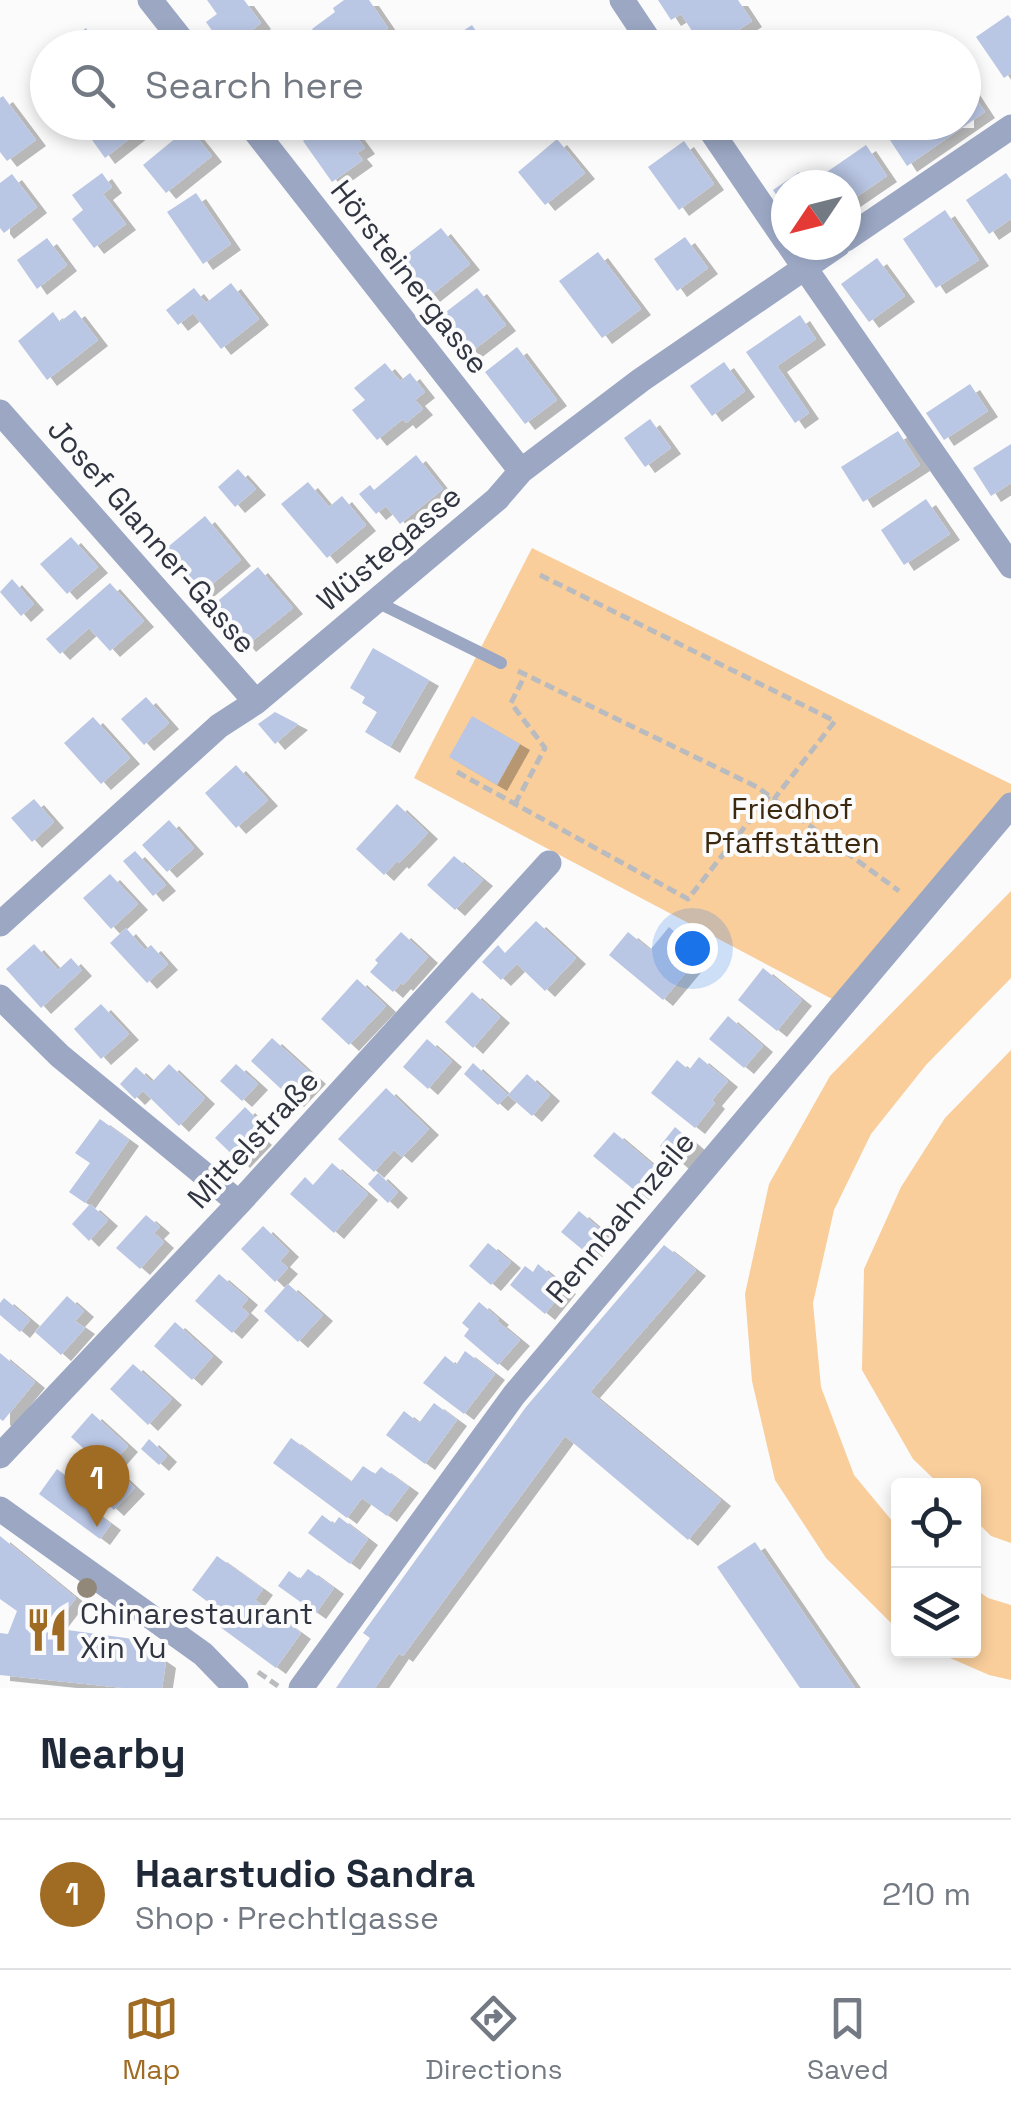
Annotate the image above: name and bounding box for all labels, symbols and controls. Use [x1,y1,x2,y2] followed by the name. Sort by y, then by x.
[30,30,981,140] search box
[65,58,120,113] icon: search
[145,61,364,109] text: Search here
[771,170,861,260] north arrow
[322,172,498,382] street label: Hörsteinergasse
[39,410,265,662] street label: Josef Glanner-Gasse
[309,476,469,620] street label: Wüstegasse
[704,789,880,862] park label: Friedhof Pfaffstätten
[667,923,718,974] your location
[179,1061,327,1217] street label: Mittelstraße
[537,1123,703,1311] street label: Rennbahnzeile
[64,1444,130,1527] pin: 1
[891,1478,981,1658] map controls
[891,1478,981,1568] button: locate
[891,1568,981,1658] button: layers
[80,1594,313,1667] place label: Chinarestaurant Xin Yu
[23,1606,71,1654] restaurant icon: Chinarestaurant Xin Yu
[40,1727,186,1780] text: Nearby
[135,1850,475,1898] text: Haarstudio Sandra
[65,1874,80,1914] text: 1
[882,1874,971,1914] text: 210 m
[135,1898,439,1938] text: Shop · Prechtlgasse
[122,1991,181,2087] tab: Map
[425,1991,562,2087] tab: Directions
[807,1991,889,2087] tab: Saved

